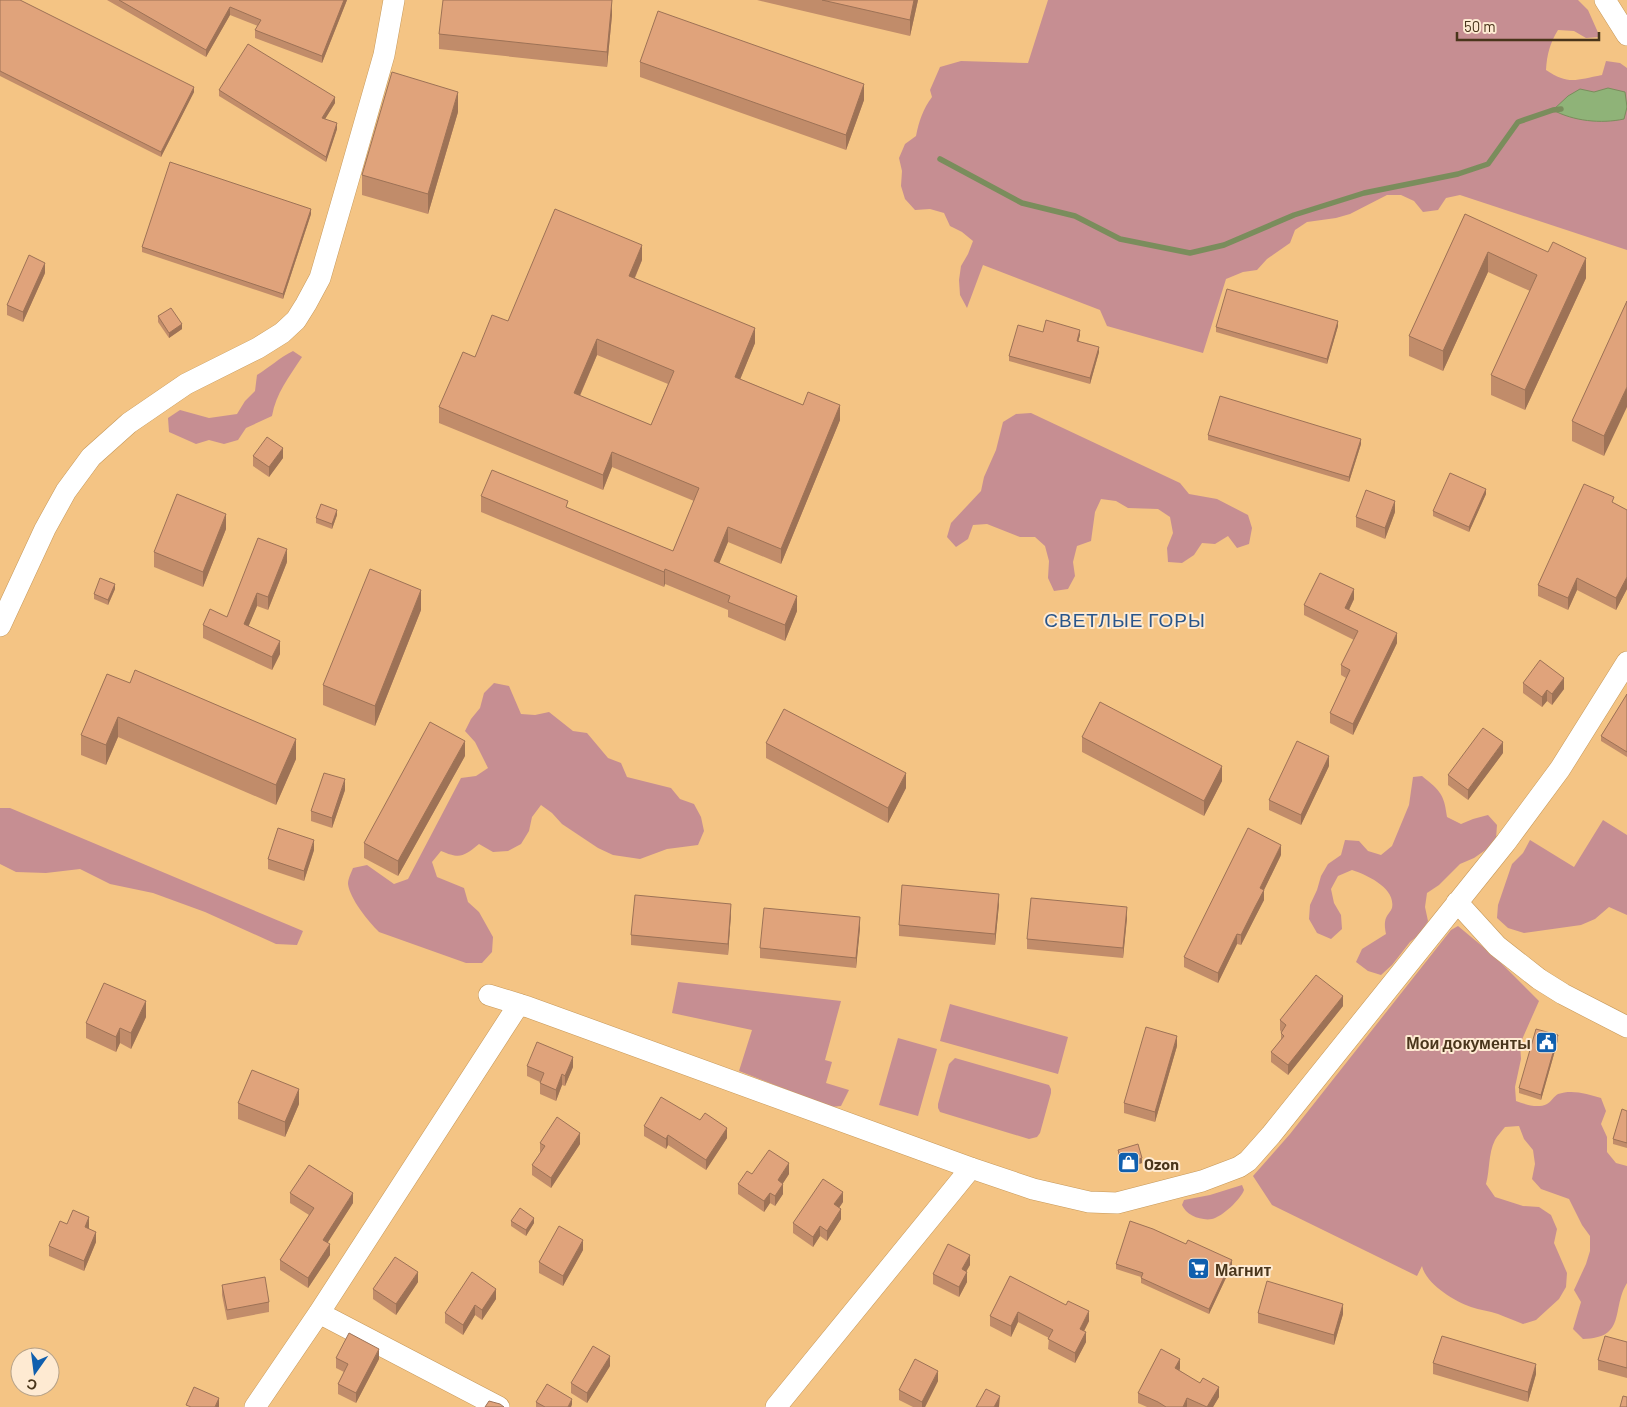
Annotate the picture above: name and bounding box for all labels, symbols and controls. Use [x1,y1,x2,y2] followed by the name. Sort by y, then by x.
[1457,10,1600,42] scale bar
[1464,17,1496,35] text: 50 m
[1044,608,1206,631] district label: СВЕТЛЫЕ ГОРЫ
[1535,1030,1559,1054] public building icon: Мои документы
[1406,1033,1531,1052] place label: Мои документы
[1116,1151,1140,1175] shop icon: Ozon
[1144,1154,1179,1173] place label: Ozon
[1187,1257,1211,1281] supermarket icon: Магнит
[1215,1260,1272,1279] place label: Магнит
[10,1347,60,1397] north arrow
[25,1376,39,1395] text: С

